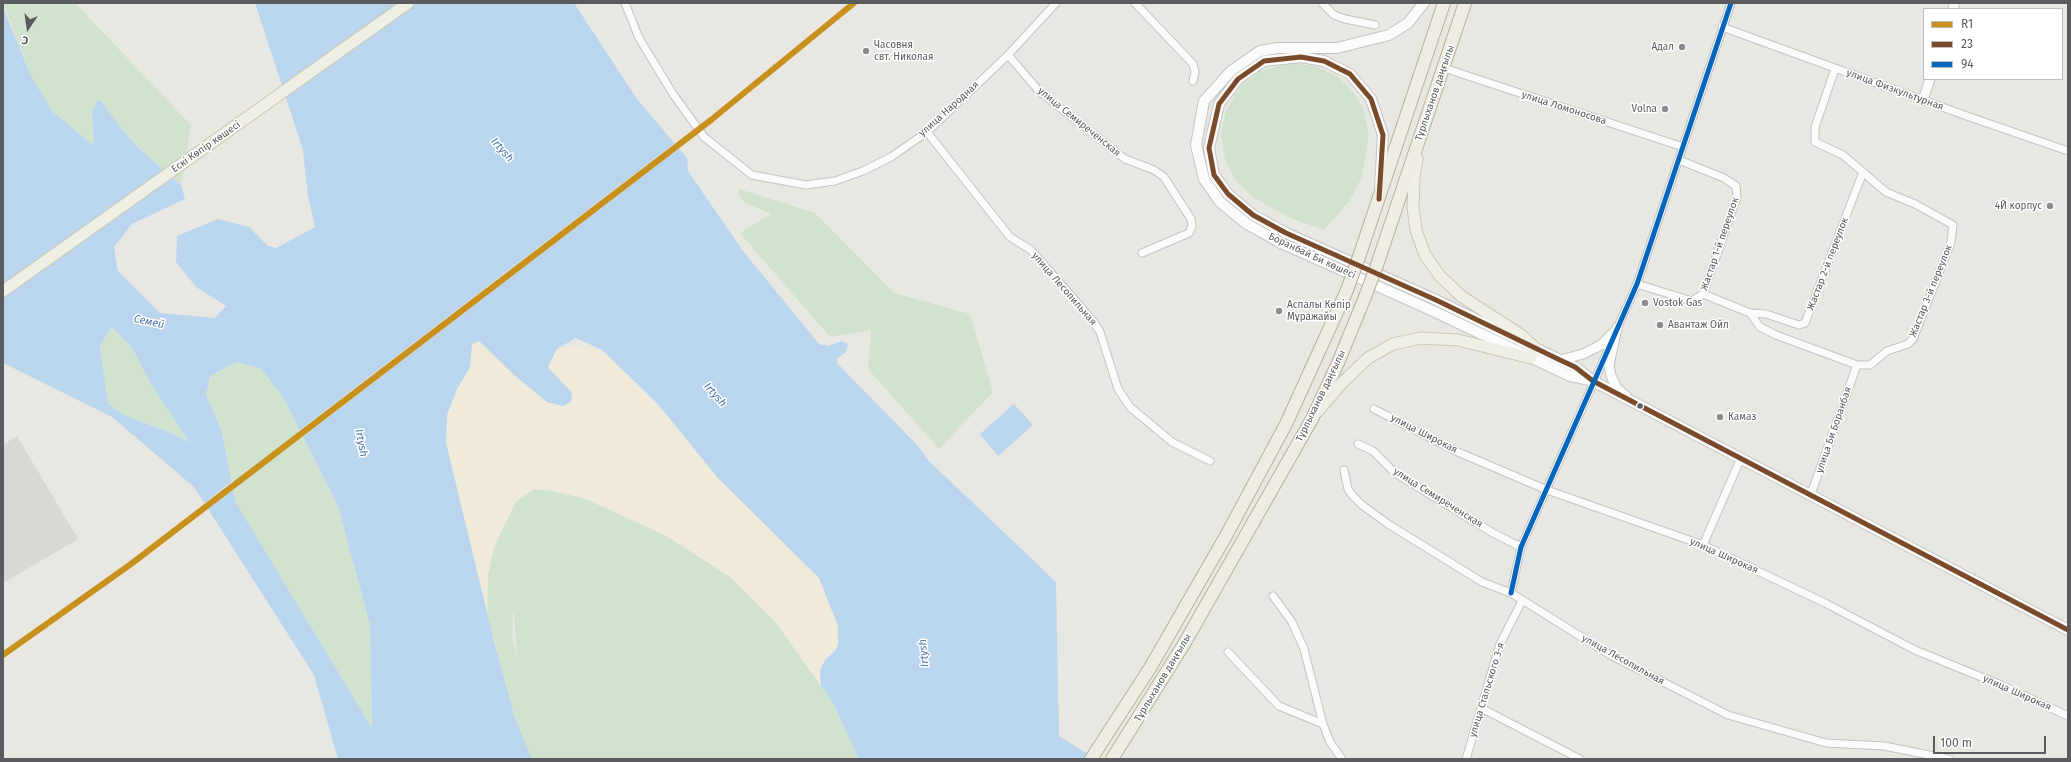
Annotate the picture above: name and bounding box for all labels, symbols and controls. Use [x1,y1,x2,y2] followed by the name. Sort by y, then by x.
[8,8,48,48] north arrow
[1923,8,2063,80] legend
[1961,17,1973,31] text: R1
[21,33,30,47] text: С
[1961,37,1973,51] text: 23
[874,39,934,62] place label: Часовня свт. Николая
[1651,41,1674,53] place label: Адал
[1677,42,1687,52] marker: Адал
[1413,43,1457,143] street label: Тұрлыханов даңғылы
[861,46,871,56] marker: Часовня свт. Николая
[1961,57,1974,71] text: 94
[1845,67,1945,113] street label: улица Физкультурная
[916,79,982,139] street label: улица Народная
[1035,85,1123,159] street label: улица Семиреченская
[1520,89,1608,127] street label: улица Ломоносова
[1632,103,1657,115] place label: Volna
[1660,104,1670,114] marker: Volna
[169,119,243,175] street label: Ескі Көпір көшесі
[488,135,516,165] water label: Irtysh
[1698,196,1742,292] street label: Жастар 1-й переулок
[1995,200,2042,212] place label: 4Й корпус
[2045,201,2055,211] marker: 4Й корпус
[1805,216,1851,312] street label: Жастар 2-й переулок
[1266,230,1358,282] street label: Боранбай Би көшесі
[1907,243,1955,339] street label: Жастар 3-й переулок
[1029,250,1099,328] street label: улица Лесопильная
[1653,297,1702,309] place label: Vostok Gas
[1640,298,1650,308] marker: Vostok Gas
[1287,299,1351,322] place label: Аспалы Көпір Мұражайы
[1274,306,1284,316] marker: Аспалы Көпір Мұражайы
[133,312,165,332] water label: Семей
[1668,319,1729,331] place label: Авантаж Ойл
[1655,320,1665,330] marker: Авантаж Ойл
[1294,348,1348,444] street label: Тұрлыханов даңғылы
[701,380,729,410] water label: Irtysh
[1814,385,1854,475] street label: улица Би Боранбая
[1635,401,1645,411] unlabelled marker
[1728,411,1756,423] place label: Камаз
[1389,412,1459,456] street label: улица Широкая
[1715,412,1725,422] marker: Камаз
[352,428,370,458] water label: Irtysh
[1391,466,1485,530] street label: улица Семиреченская
[1688,536,1760,576] street label: улица Широкая
[1132,632,1194,724] street label: Тұрлыханов даңғылы
[1580,632,1666,688] street label: улица Лесопильная
[916,638,932,668] water label: Irtysh
[1467,641,1507,739] street label: улица Стальского 3-я
[1981,673,2053,713] street label: улица Широкая
[1935,728,2048,754] scale bar
[1940,736,1972,750] text: 100 m

